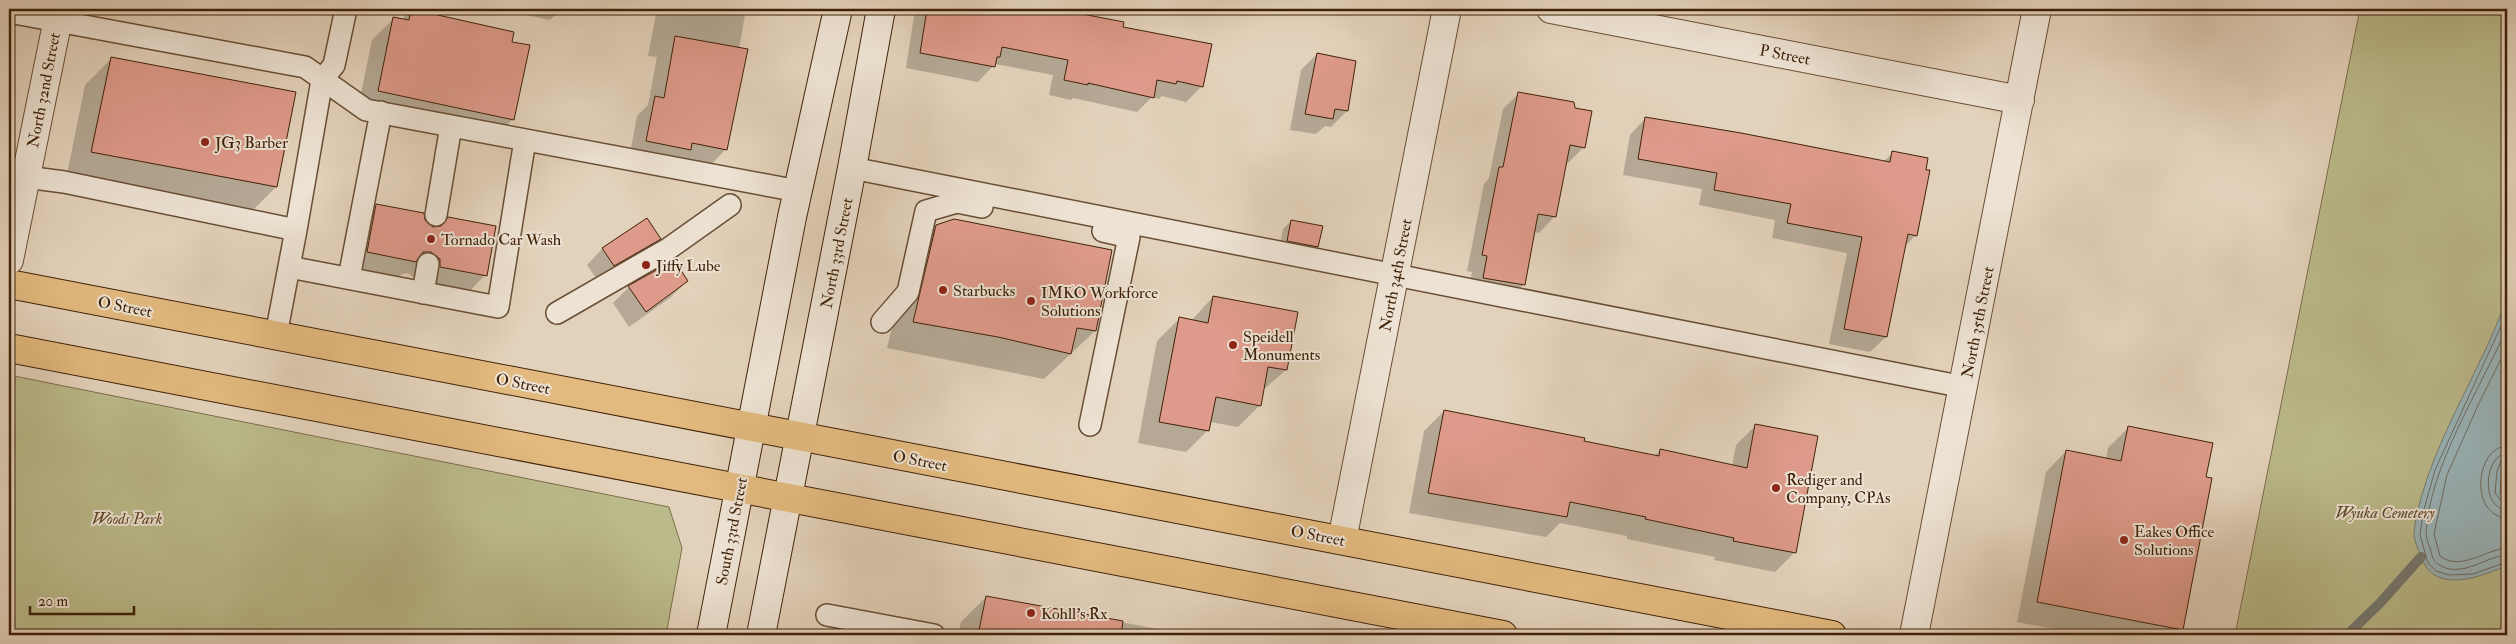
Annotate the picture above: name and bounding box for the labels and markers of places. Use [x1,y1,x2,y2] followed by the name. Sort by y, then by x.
[214,133,288,154] place label: JG3 Barber
[199,136,211,148] marker: JG3 Barber
[441,230,562,250] place label: Tornado Car Wash
[425,233,437,245] marker: Tornado Car Wash
[655,256,721,277] place label: Jiffy Lube
[640,259,652,271] marker: Jiffy Lube
[953,281,1015,301] place label: Starbucks
[1041,283,1158,321] place label: IMKO Workforce Solutions
[937,284,949,296] marker: Starbucks
[1025,295,1037,307] marker: IMKO Workforce Solutions
[1243,327,1320,365] place label: Speidell Monuments
[1227,339,1239,351] marker: Speidell Monuments
[1786,470,1891,509] place label: Rediger and Company, CPAs
[1770,482,1782,494] marker: Rediger and Company, CPAs
[2134,522,2214,560] place label: Eakes Office Solutions
[2118,534,2130,546] marker: Eakes Office Solutions
[1041,604,1107,624] place label: Kohll's Rx
[1025,607,1037,619] marker: Kohll's Rx

